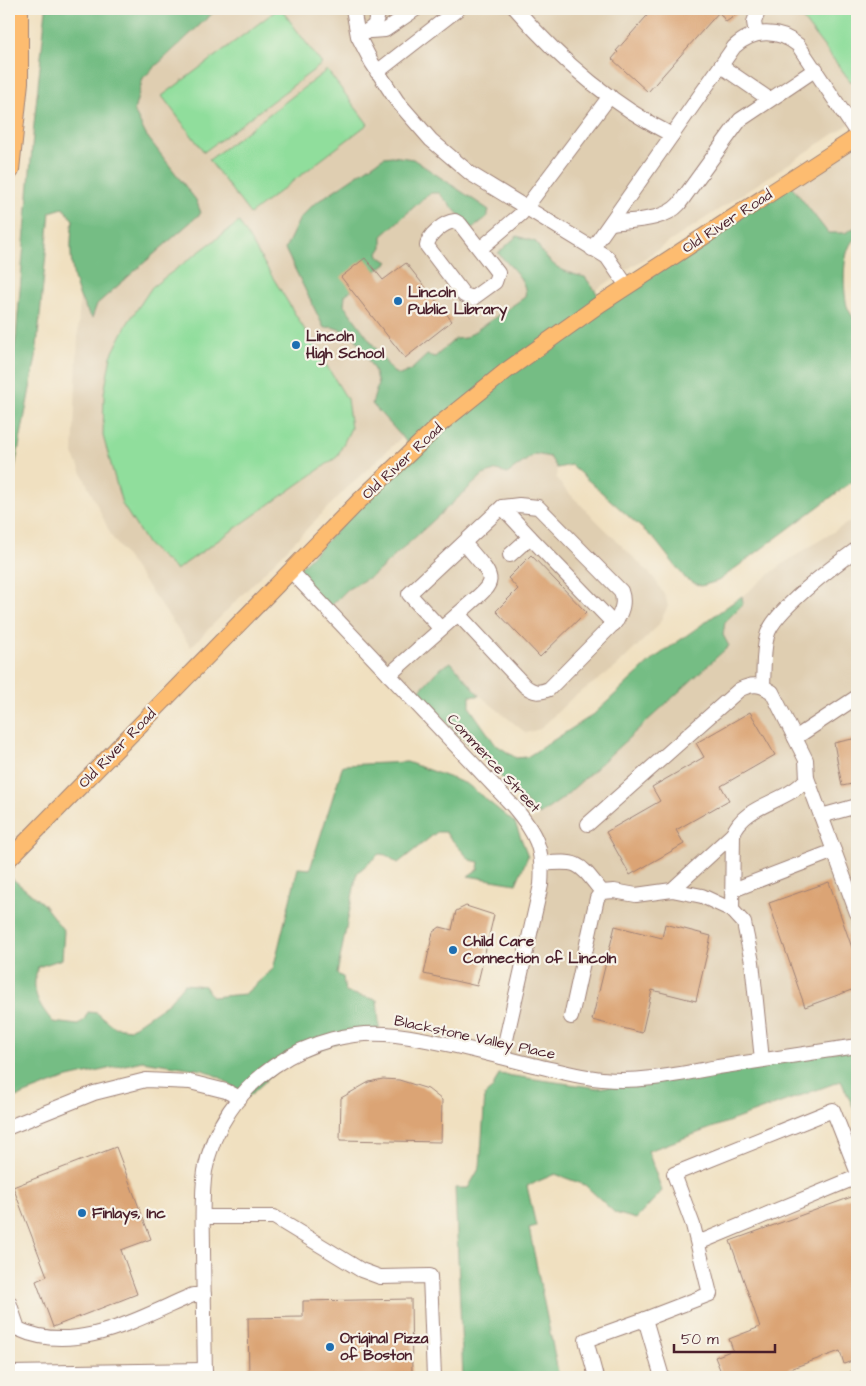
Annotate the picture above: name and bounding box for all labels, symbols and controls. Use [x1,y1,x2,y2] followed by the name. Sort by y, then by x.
[678,184,777,258] street label: Old River Road
[408,282,508,321] place label: Lincoln Public Library
[392,295,404,307] marker: Lincoln Public Library
[306,326,385,366] place label: Lincoln High School
[290,339,302,351] marker: Lincoln High School
[357,418,448,504] street label: Old River Road
[74,704,161,793] street label: Old River Road
[442,709,545,818] street label: Commerce Street
[463,931,617,969] place label: Child Care Connection of Lincoln
[447,944,459,956] marker: Child Care Connection of Lincoln
[392,1010,557,1066] street label: Blackstone Valley Place
[92,1203,166,1225] place label: Finlays, Inc
[76,1207,88,1219] marker: Finlays, Inc
[674,1321,775,1353] scale bar
[340,1328,429,1366] place label: Original Pizza of Boston
[681,1329,719,1350] text: 50 m
[324,1341,336,1353] marker: Original Pizza of Boston

